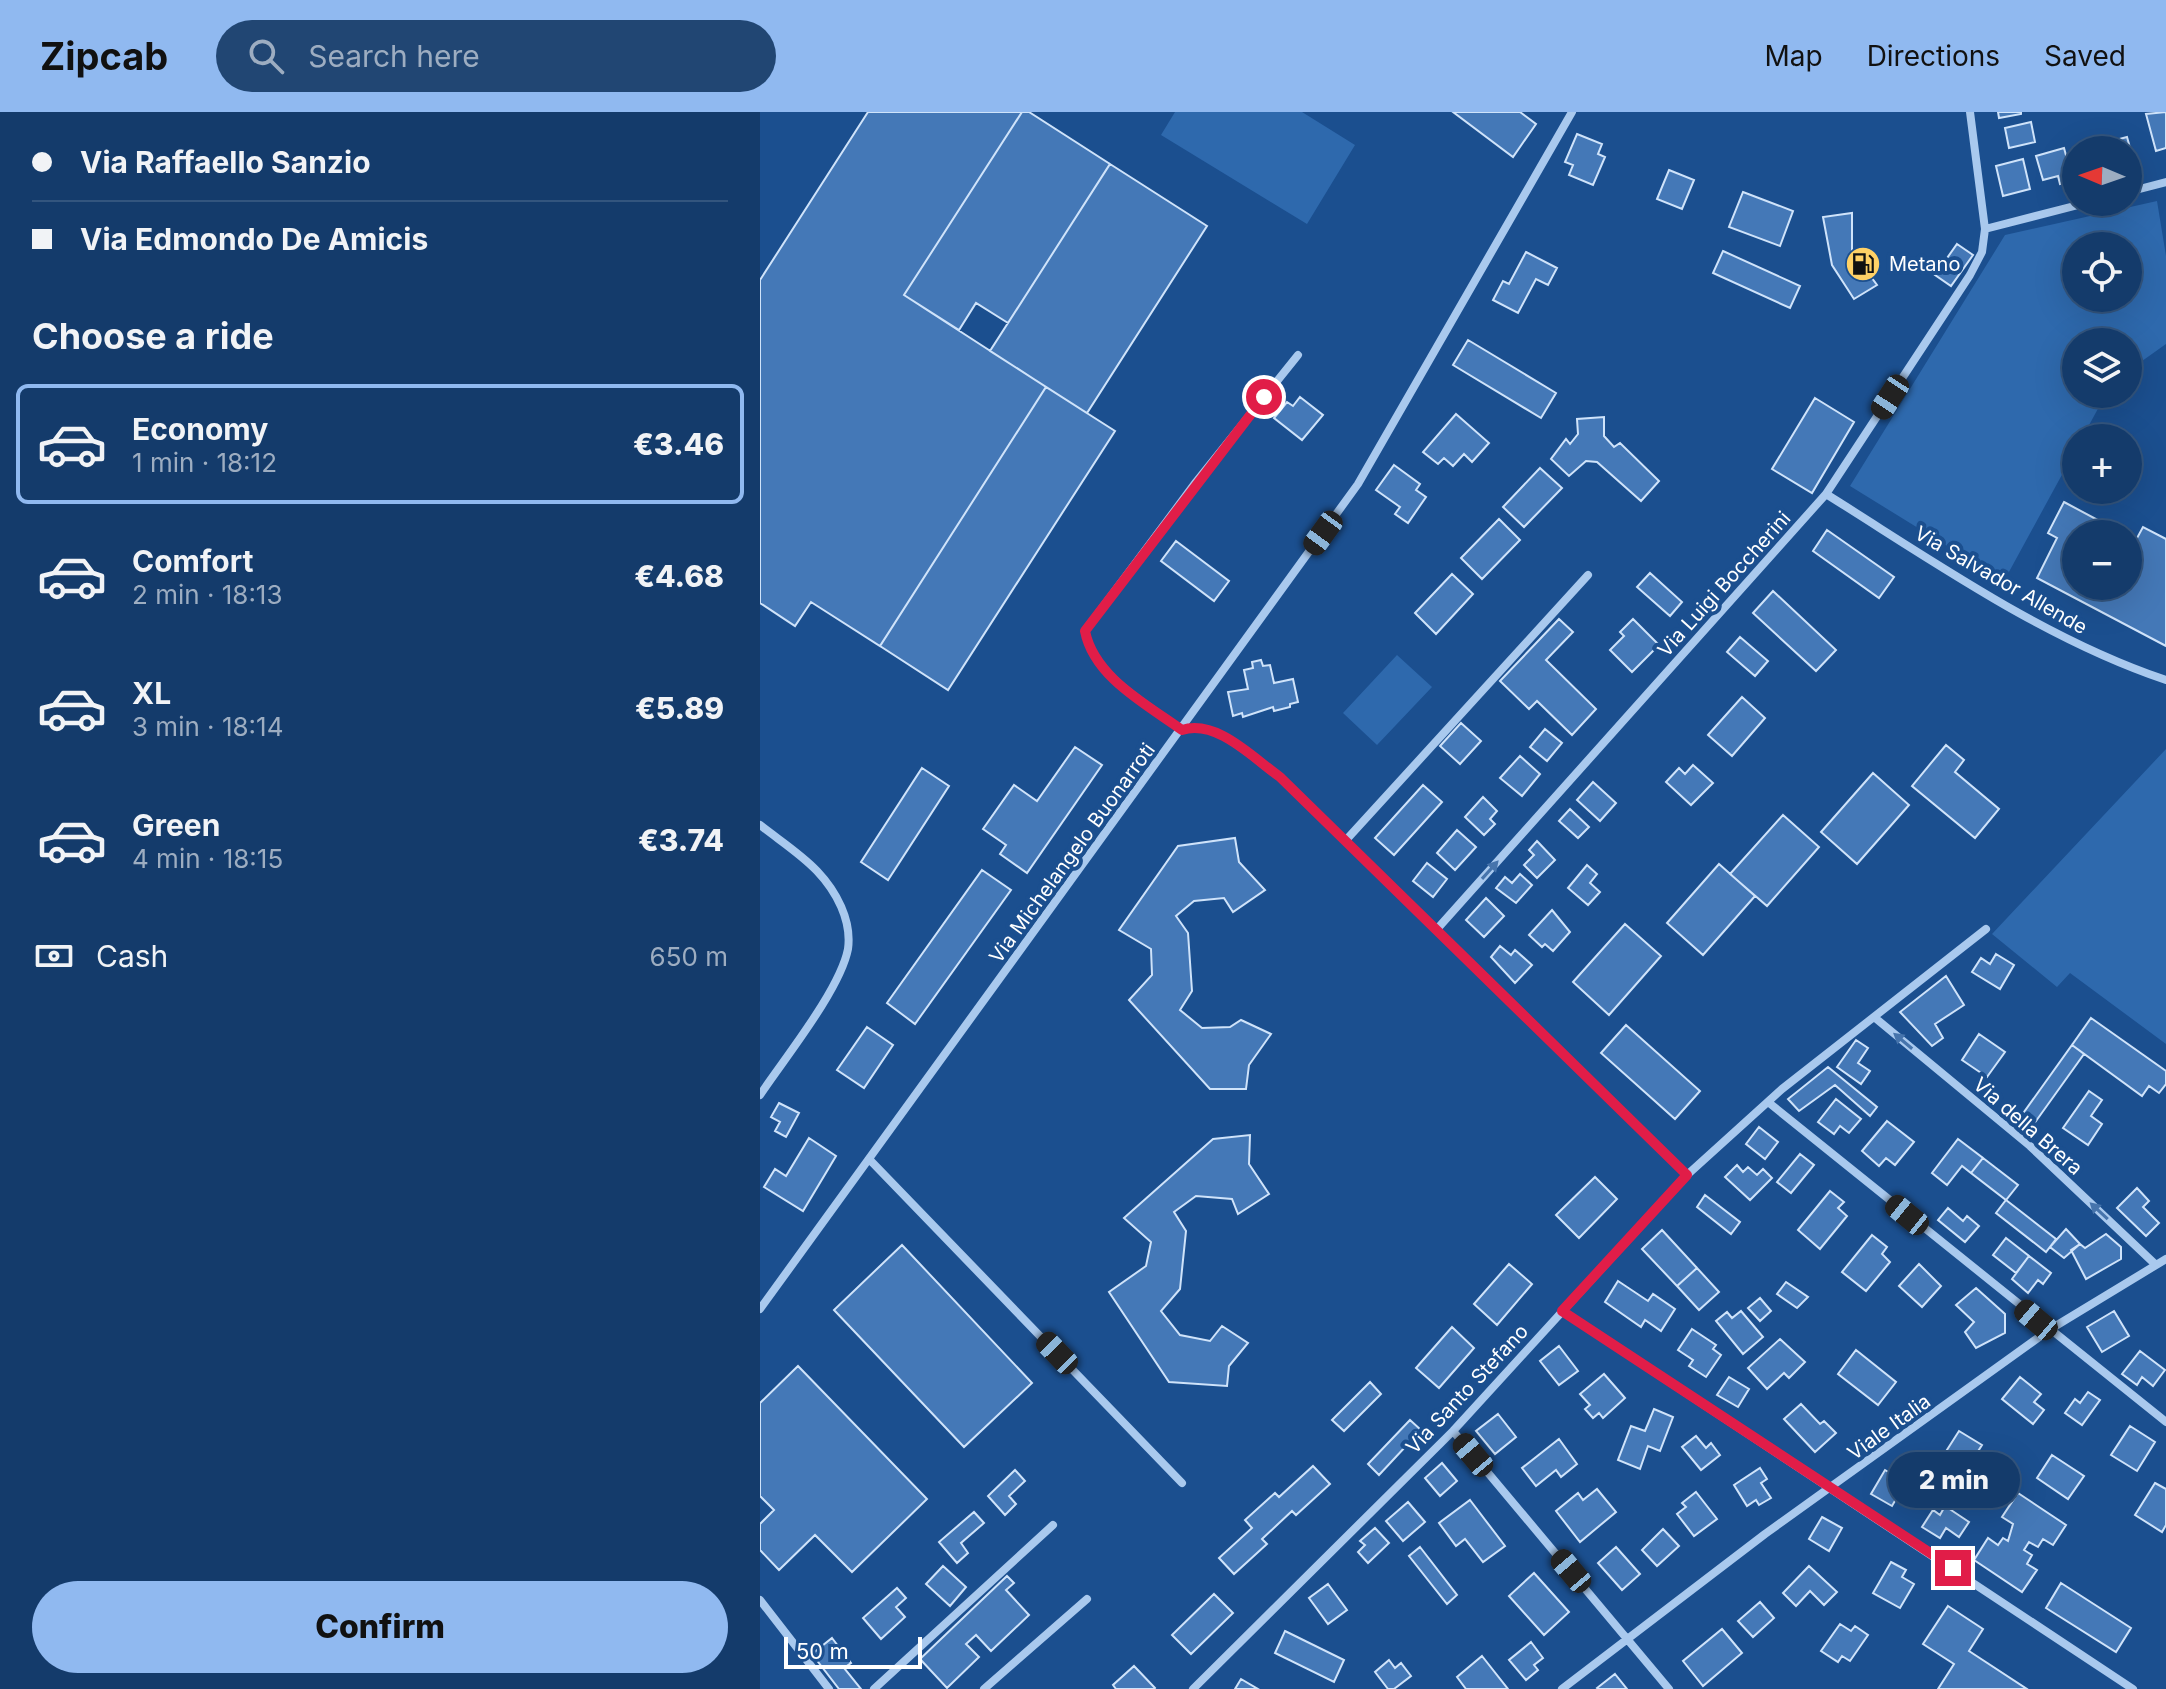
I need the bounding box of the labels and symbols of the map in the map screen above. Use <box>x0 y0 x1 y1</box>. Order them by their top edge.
north arrow <box>2062 136 2142 216</box>
fuel station icon: Metano <box>1844 245 1882 283</box>
place label: Metano <box>1889 252 1960 276</box>
car <box>1867 370 1913 424</box>
route start <box>1246 379 1282 415</box>
street label: Via Luigi Boccherini <box>1653 506 1795 662</box>
car <box>1299 507 1347 559</box>
street label: Via Salvador Allende <box>1911 521 2091 639</box>
street label: Via Michelangelo Buonarroti <box>984 738 1160 968</box>
one-way arrow <box>1481 861 1498 881</box>
one-way arrow <box>1893 1033 1913 1050</box>
street label: Via della Brera <box>1969 1072 2087 1180</box>
car <box>1881 1191 1933 1239</box>
one-way arrow <box>2090 1203 2109 1221</box>
car <box>2010 1295 2062 1345</box>
street label: Via Santo Stefano <box>1401 1319 1533 1459</box>
car <box>1032 1327 1082 1379</box>
street label: Viale Italia <box>1843 1389 1935 1465</box>
car <box>1448 1429 1498 1481</box>
callout: 2 min <box>1887 1452 2019 1508</box>
car <box>1546 1545 1596 1597</box>
route end <box>1935 1550 1971 1586</box>
scale bar <box>784 1633 922 1669</box>

